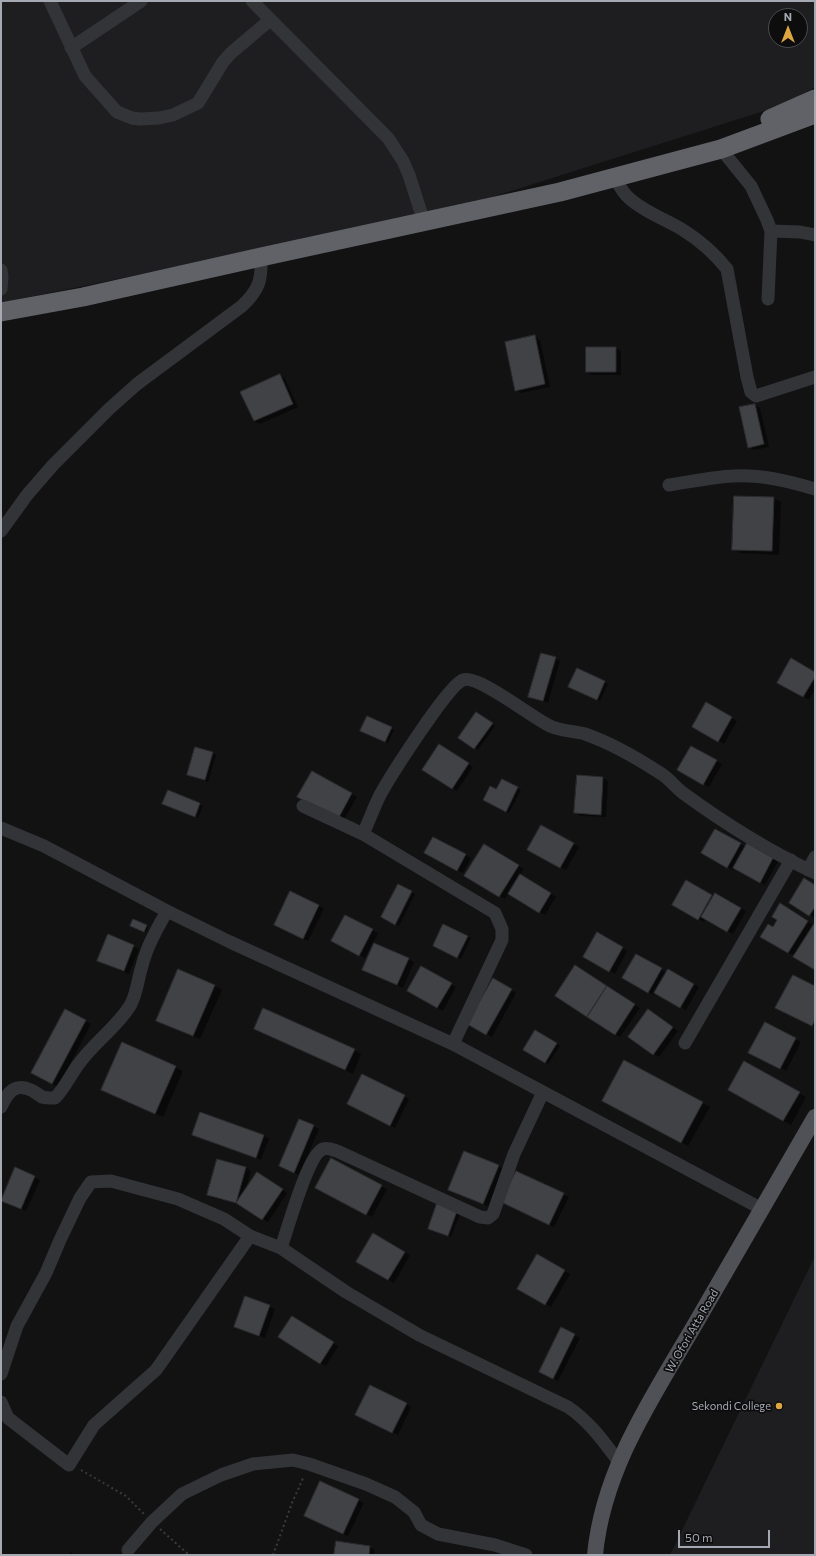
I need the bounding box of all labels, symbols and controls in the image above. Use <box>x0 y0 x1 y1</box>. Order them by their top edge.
north arrow <box>768 8 808 48</box>
text: N <box>784 10 792 23</box>
street label: W. Ofori Atta Road <box>663 1287 721 1375</box>
place label: Sekondi College <box>692 1399 771 1413</box>
marker: Sekondi College <box>774 1401 784 1411</box>
scale bar <box>680 1522 772 1548</box>
text: 50 m <box>685 1530 713 1544</box>

